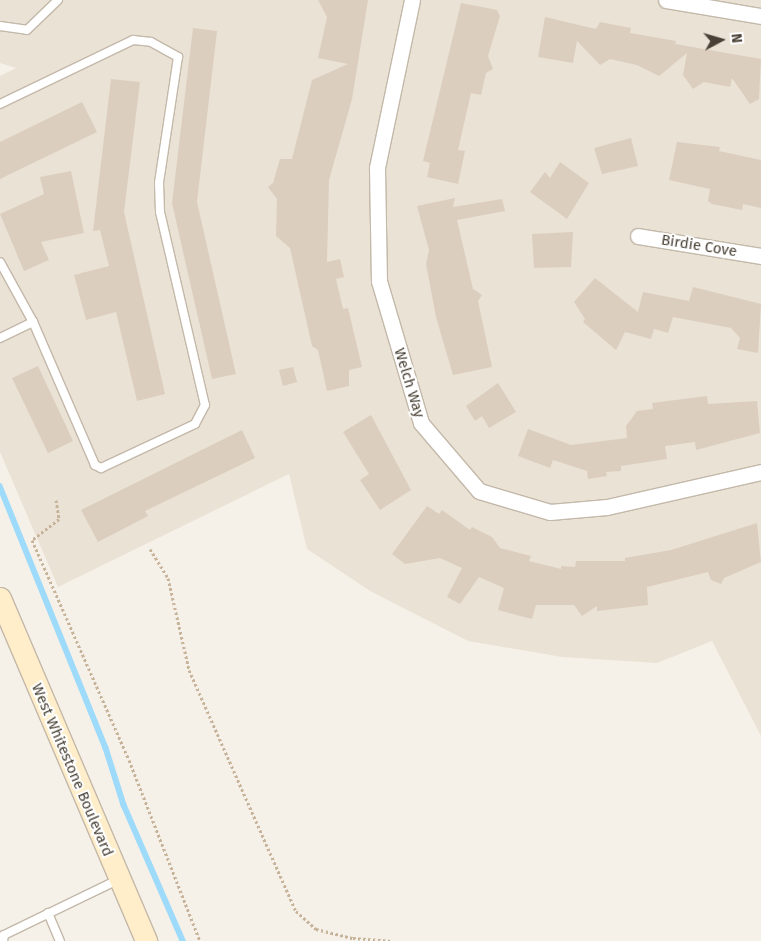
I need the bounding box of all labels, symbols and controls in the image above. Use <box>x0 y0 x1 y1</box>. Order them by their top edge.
north arrow <box>696 15 746 65</box>
text: N <box>727 33 745 44</box>
street label: Birdie Cove <box>660 231 738 261</box>
street label: Welch Way <box>390 346 428 420</box>
street label: West Whitestone Boulevard <box>27 681 117 859</box>

